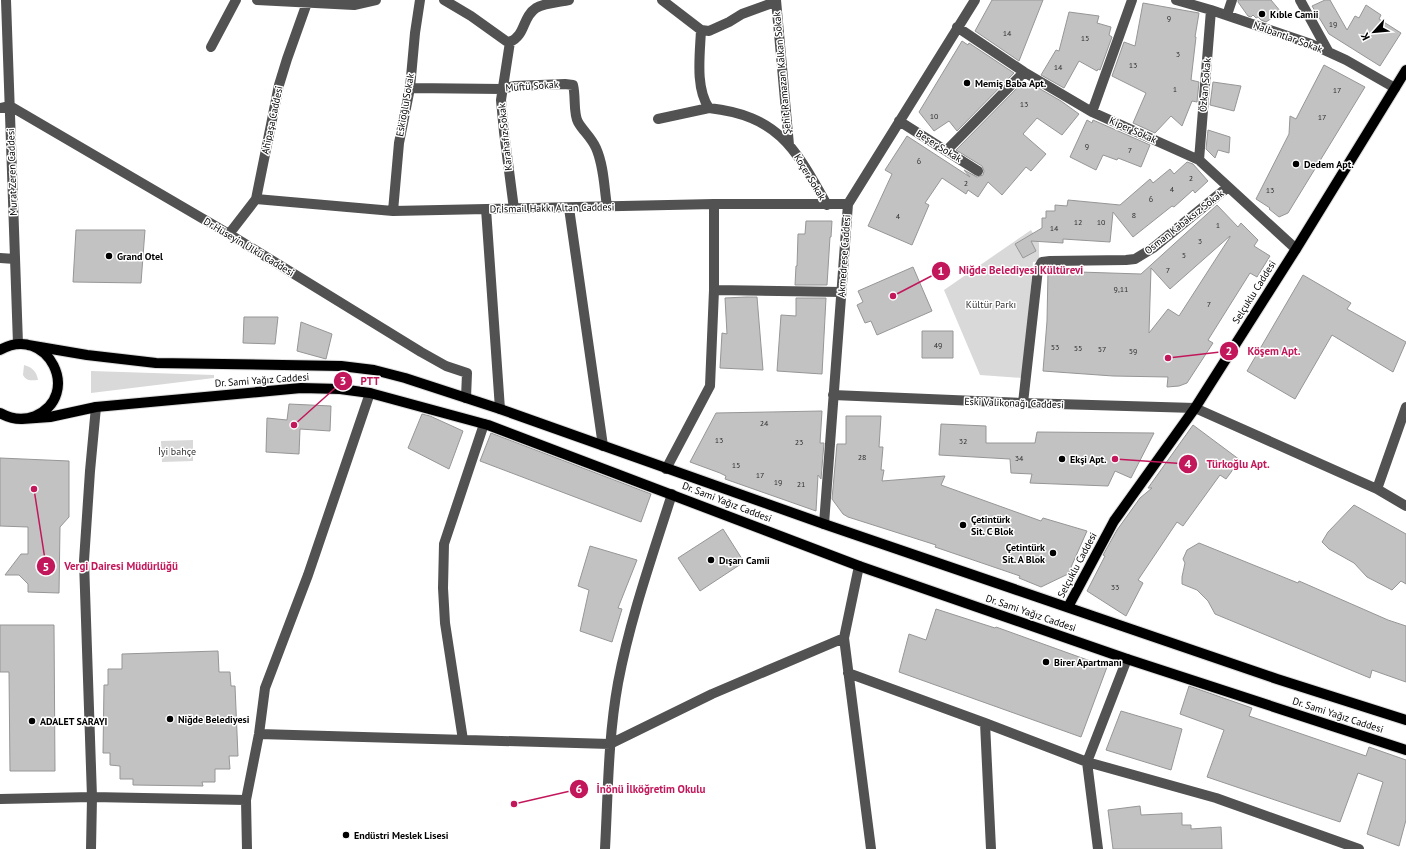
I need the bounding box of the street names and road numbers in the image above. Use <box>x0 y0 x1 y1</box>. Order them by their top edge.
street label: Şehit Ramazan Kalkan Sokak <box>770 11 794 135</box>
street label: Nalbantlar Sokak <box>1251 18 1325 56</box>
street label: Özkan Sokak <box>1196 57 1214 113</box>
street label: Eskioğlu Sokak <box>393 72 417 138</box>
street label: Müftü Sokak <box>505 78 559 94</box>
street label: Ahipaşa Caddesi <box>258 85 286 155</box>
street label: Karahafız Sokak <box>495 103 515 171</box>
street label: Kiper Sokak <box>1107 114 1159 146</box>
street label: Beşer Sokak <box>914 127 964 165</box>
street label: Murat Zeren Caddesi <box>4 128 20 216</box>
street label: Koçer Sokak <box>791 152 829 203</box>
street label: Osman Kabaksız Sokak <box>1142 187 1226 257</box>
street label: Dr.İsmail Hakkı Altan Caddesi <box>490 200 614 216</box>
street label: Akmedrese Caddesi <box>835 214 853 298</box>
street label: Dr.Hüseyin Ülkü Caddesi <box>201 215 297 279</box>
street label: Selçuklu Caddesi <box>1229 258 1279 326</box>
street label: Dr. Sami Yağız Caddesi <box>214 370 310 390</box>
street label: Eski Valikonağı Caddesi <box>964 395 1064 411</box>
street label: Dr. Sami Yağız Caddesi <box>680 479 774 525</box>
street label: Selçuklu Caddesi <box>1054 530 1100 600</box>
street label: Dr. Sami Yağız Caddesi <box>984 591 1078 635</box>
street label: Dr. Sami Yağız Caddesi <box>1291 694 1385 736</box>

